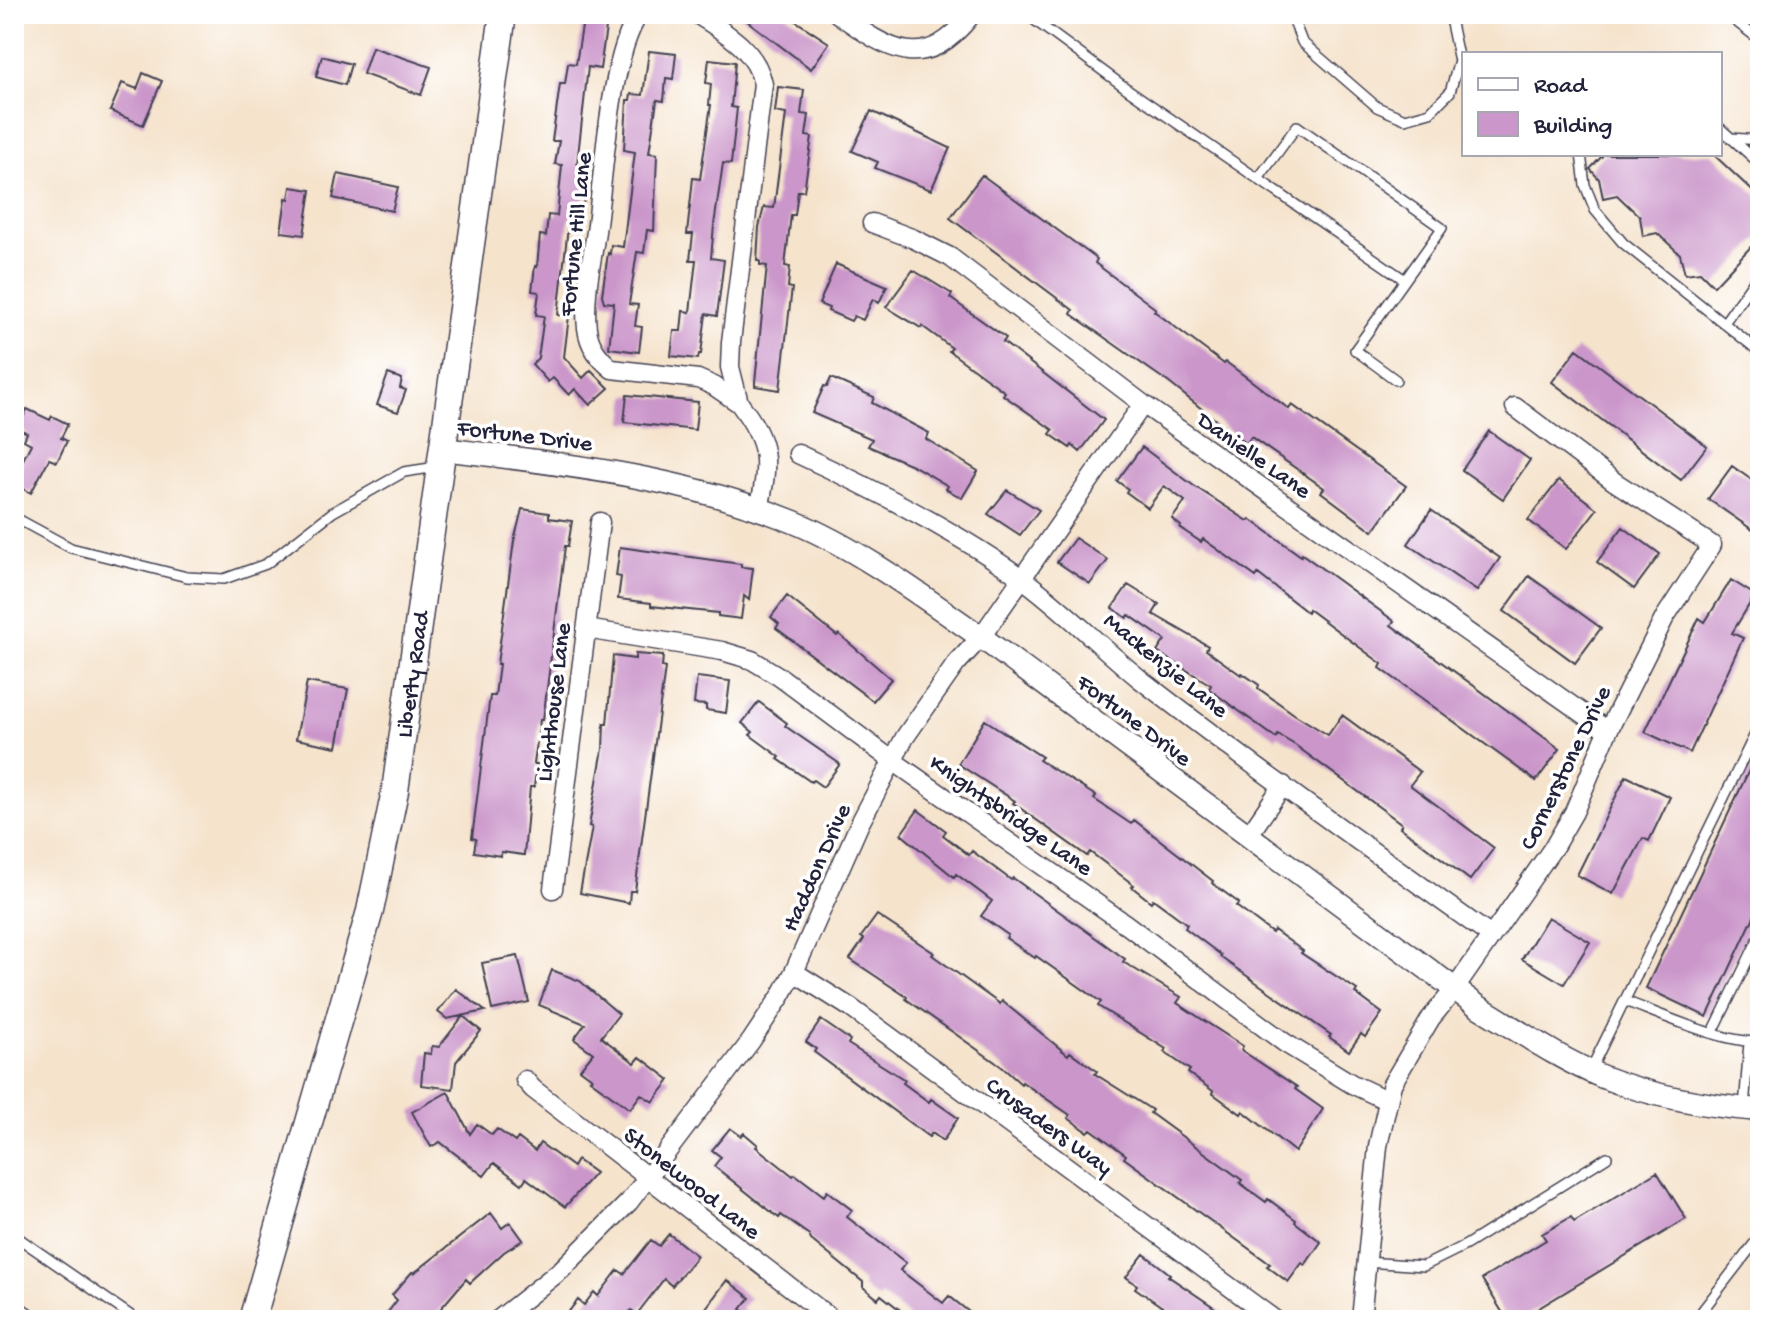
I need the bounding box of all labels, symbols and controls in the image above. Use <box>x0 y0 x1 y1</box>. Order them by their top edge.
legend <box>1462 52 1722 156</box>
text: Road <box>1534 73 1588 102</box>
text: Building <box>1533 113 1612 142</box>
street label: Fortune Hill Lane <box>554 150 601 319</box>
street label: Danielle Lane <box>1189 406 1316 507</box>
street label: Fortune Drive <box>454 415 594 460</box>
street label: Liberty Road <box>392 608 438 740</box>
street label: Mackenzie Lane <box>1096 608 1234 726</box>
street label: Lighthouse Lane <box>531 621 580 783</box>
street label: Fortune Drive <box>1069 669 1196 775</box>
street label: Cornerstone Drive <box>1515 681 1620 855</box>
street label: Knightsbridge Lane <box>923 750 1098 884</box>
street label: Haddon Drive <box>777 799 860 937</box>
street label: Crusaders Way <box>979 1072 1117 1184</box>
street label: Stonewood Lane <box>616 1122 766 1248</box>

